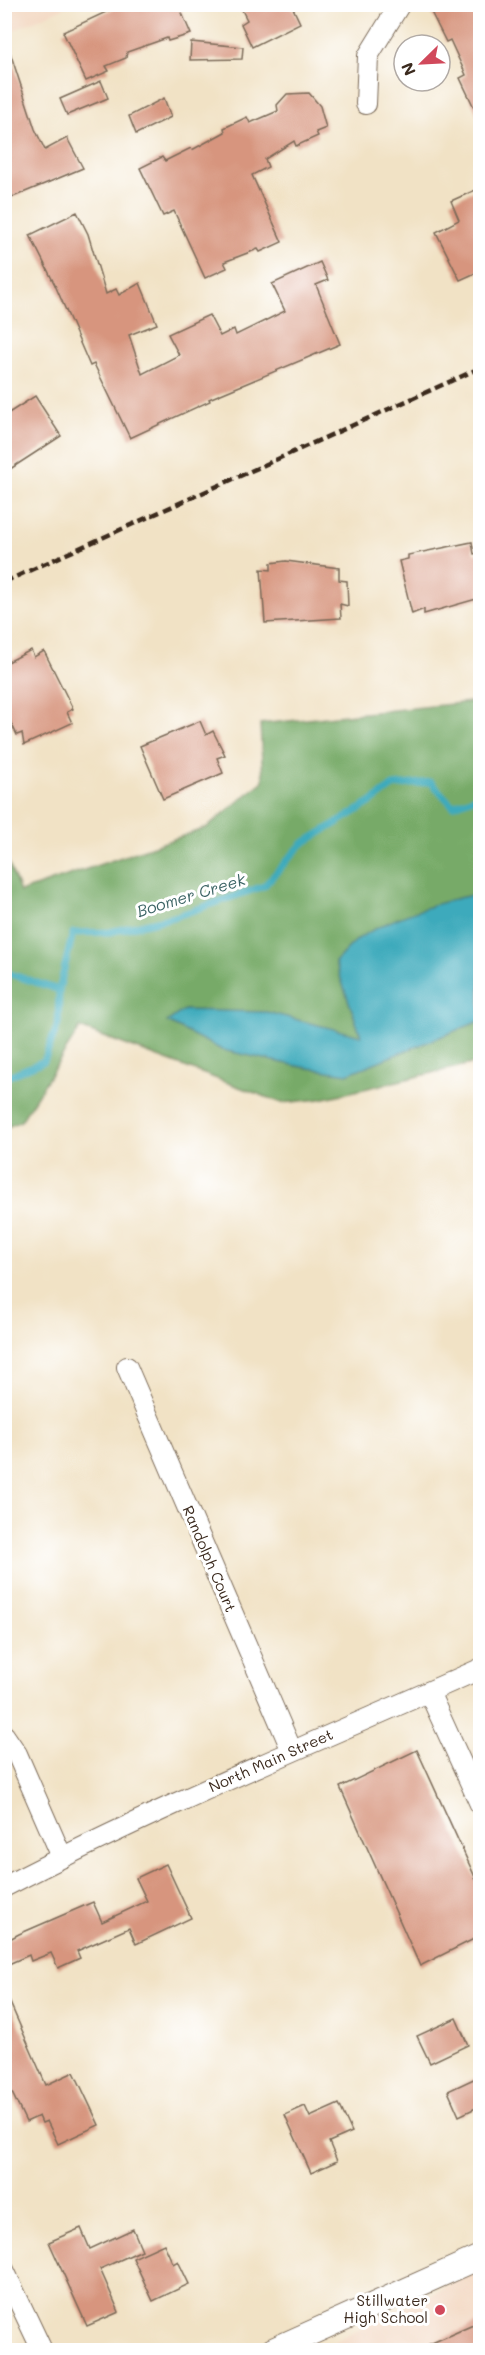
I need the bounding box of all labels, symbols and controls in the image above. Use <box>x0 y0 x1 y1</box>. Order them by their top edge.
north arrow <box>392 33 452 93</box>
text: N <box>396 59 420 79</box>
water label: Boomer Creek <box>134 868 248 921</box>
street label: Randolph Court <box>178 1502 241 1615</box>
street label: North Main Street <box>205 1724 336 1796</box>
place label: Stillwater High School <box>343 2290 428 2327</box>
marker: Stillwater High School <box>433 2303 447 2317</box>

